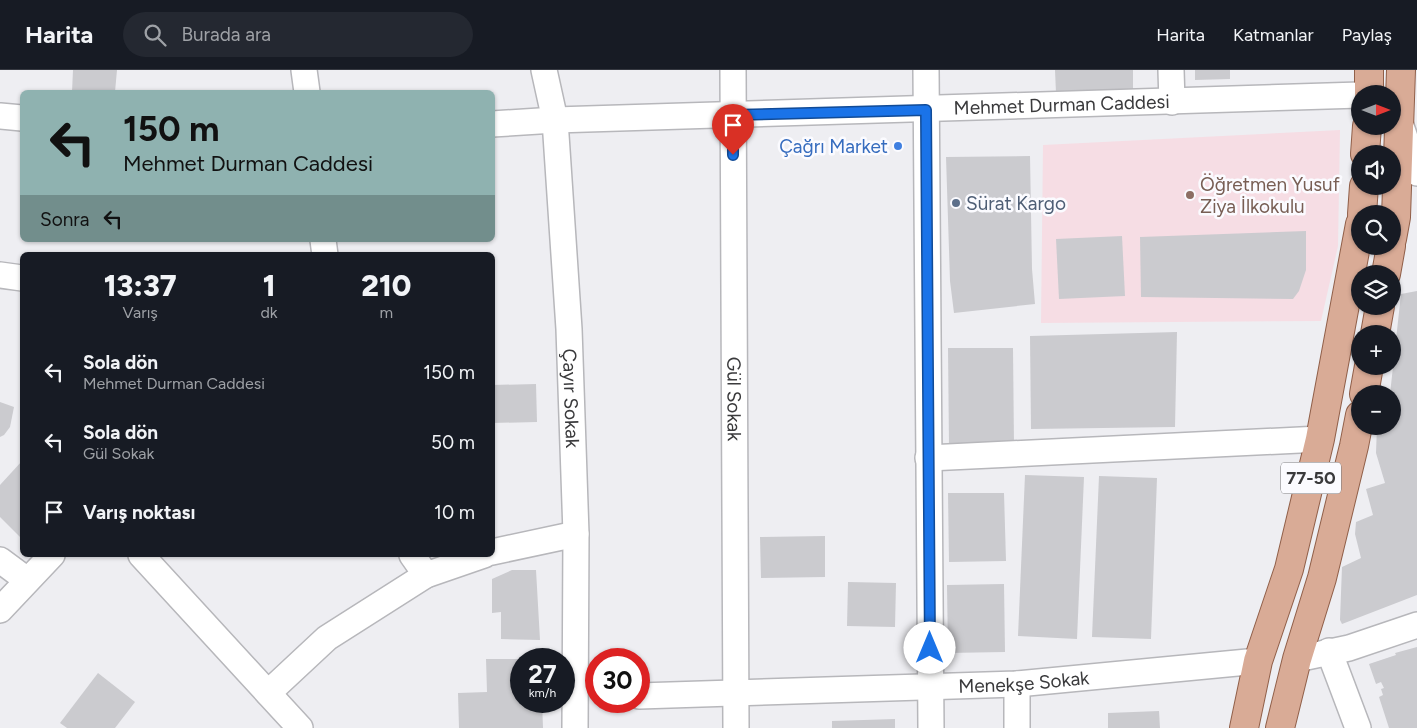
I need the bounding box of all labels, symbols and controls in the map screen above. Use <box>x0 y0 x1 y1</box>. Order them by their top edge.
search box <box>123 12 473 57</box>
text: Harita <box>25 20 93 49</box>
icon: search <box>141 21 169 49</box>
text: Burada ara <box>181 23 271 46</box>
text: Harita <box>1156 24 1205 46</box>
text: Katmanlar <box>1233 24 1314 46</box>
text: Paylaş <box>1342 24 1392 46</box>
north arrow <box>1351 85 1401 135</box>
map controls <box>1351 85 1401 435</box>
street label: Mehmet Durman Caddesi <box>953 90 1170 120</box>
pin <box>712 104 754 155</box>
text: 150 m <box>123 108 220 150</box>
icon: left <box>40 110 105 175</box>
icon: arrive <box>719 111 747 139</box>
place label: Çağrı Market <box>779 135 888 158</box>
marker: Çağrı Market <box>892 140 904 152</box>
button: sound <box>1351 145 1401 195</box>
text: Mehmet Durman Caddesi <box>123 150 373 177</box>
place label: Öğretmen Yusuf Ziya İlkokulu <box>1200 173 1340 218</box>
marker: Öğretmen Yusuf Ziya İlkokulu <box>1184 189 1196 201</box>
place label: Sürat Kargo <box>966 192 1066 215</box>
marker: Sürat Kargo <box>950 197 962 209</box>
icon: left <box>99 205 127 233</box>
button: search <box>1351 205 1401 255</box>
text: Sonra <box>40 208 89 231</box>
button: layers <box>1351 265 1401 315</box>
text: 13:37 <box>104 267 177 304</box>
text: 1 <box>263 267 275 304</box>
text: 210 <box>361 267 411 304</box>
text: Varış <box>123 303 158 322</box>
text: dk <box>260 303 278 322</box>
text: m <box>379 303 393 322</box>
button: + <box>1351 325 1401 375</box>
street label: Çayır Sokak <box>558 348 584 449</box>
text: Sola dön <box>83 351 158 374</box>
street label: Gül Sokak <box>722 357 746 442</box>
icon: left <box>40 358 68 386</box>
text: 150 m <box>423 361 475 384</box>
text: Mehmet Durman Caddesi <box>83 374 265 393</box>
button: − <box>1351 385 1401 435</box>
text: Sola dön <box>83 421 158 444</box>
icon: left <box>40 428 68 456</box>
text: 50 m <box>431 431 475 454</box>
text: Gül Sokak <box>83 444 154 463</box>
road number: 77-50 <box>1281 462 1341 493</box>
icon: arrive <box>40 498 68 526</box>
text: Varış noktası <box>83 501 195 524</box>
text: 10 m <box>434 501 475 524</box>
position arrow <box>903 621 955 673</box>
speed limit sign: 30 <box>585 648 650 713</box>
text: 27 <box>528 659 557 689</box>
street label: Menekşe Sokak <box>958 666 1091 698</box>
text: km/h <box>529 686 556 700</box>

